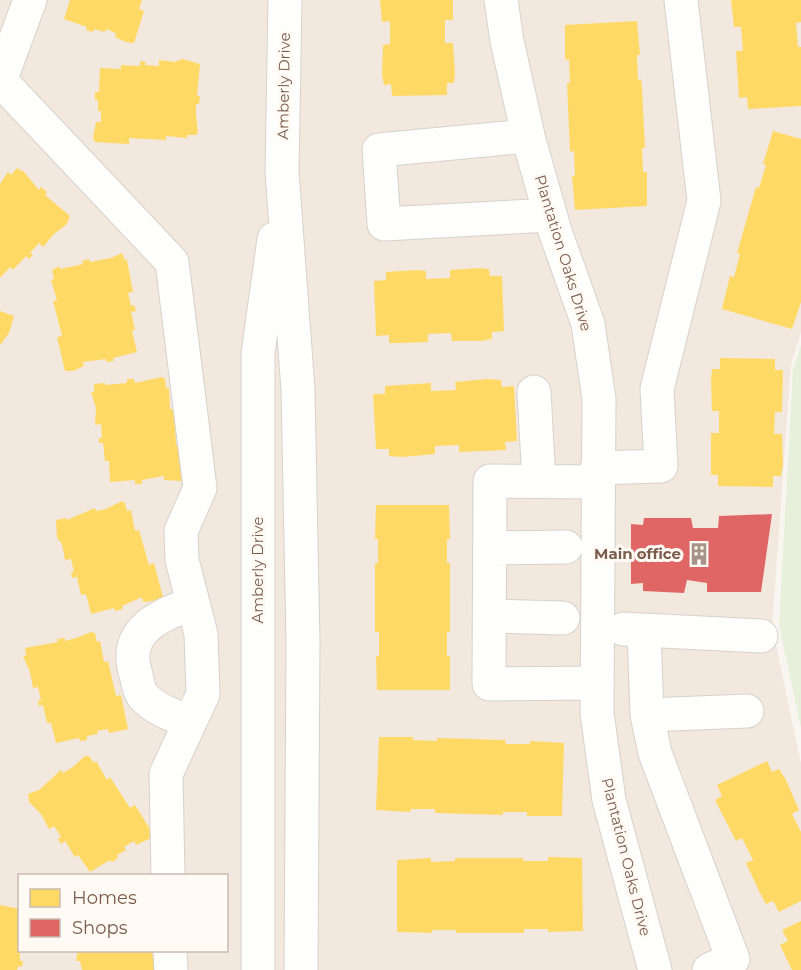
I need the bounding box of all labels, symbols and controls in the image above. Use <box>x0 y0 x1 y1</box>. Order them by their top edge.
street label: Amberly Drive <box>273 32 294 140</box>
street label: Plantation Oaks Drive <box>531 172 596 333</box>
street label: Amberly Drive <box>248 516 267 624</box>
building icon: Main office <box>686 541 712 567</box>
place label: Main office <box>594 544 681 563</box>
street label: Plantation Oaks Drive <box>598 776 655 938</box>
legend <box>18 874 228 952</box>
text: Homes <box>72 887 137 909</box>
text: Shops <box>72 917 128 939</box>

